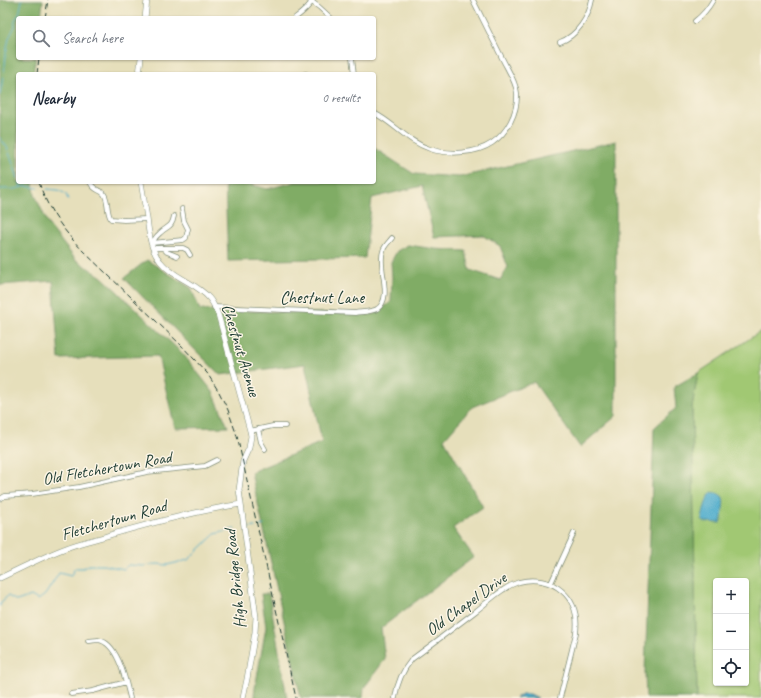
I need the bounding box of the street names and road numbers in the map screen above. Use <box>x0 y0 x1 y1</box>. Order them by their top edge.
street label: Chestnut Lane <box>280 287 365 308</box>
street label: Chestnut Avenue <box>217 301 265 400</box>
street label: Old Fletchertown Road <box>41 446 176 490</box>
street label: Fletchertown Road <box>59 494 171 545</box>
street label: High Bridge Road <box>219 526 251 630</box>
street label: Old Chapel Drive <box>421 567 512 640</box>

